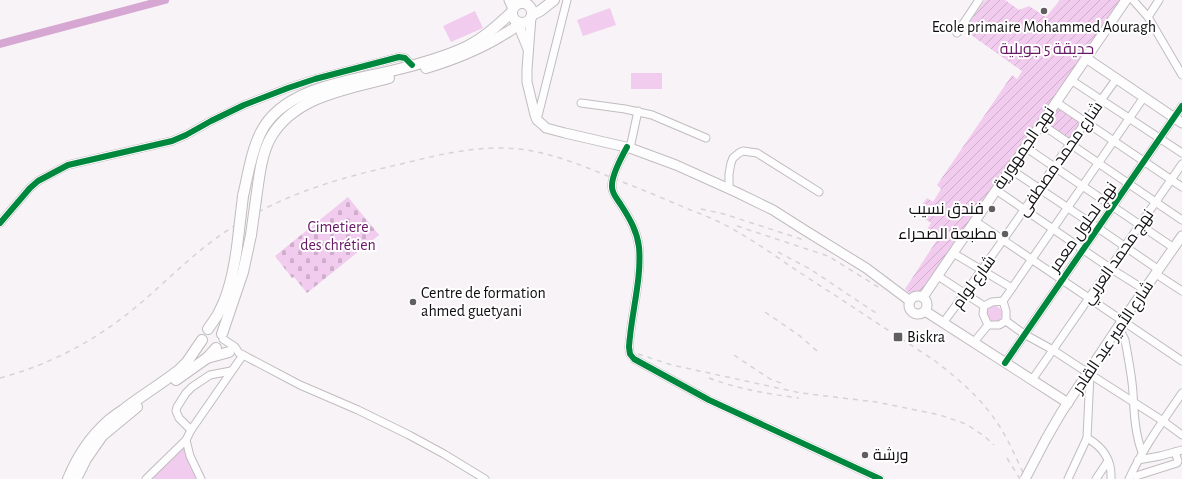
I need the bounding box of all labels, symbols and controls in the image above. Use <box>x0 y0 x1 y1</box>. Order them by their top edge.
marker: Ecole primaire Mohammed Aouragh <box>1039 6 1049 16</box>
place label: Ecole primaire Mohammed Aouragh <box>932 19 1156 35</box>
park label: حديقة 5 جويلية <box>1000 41 1094 58</box>
street label: شارع محمد مصطفى <box>1014 98 1108 221</box>
street label: نهج الجمهورية <box>991 104 1060 194</box>
street label: نهج لحلول معمر <box>1046 179 1122 277</box>
place label: فندق نسيب <box>909 201 984 219</box>
marker: فندق نسيب <box>987 204 997 214</box>
street label: نهج محمد العربي <box>1079 207 1161 310</box>
park label: Cimetiere des chrétien <box>300 219 376 253</box>
place label: مطبعة الصحراء <box>898 226 997 243</box>
marker: مطبعة الصحراء <box>1000 229 1010 239</box>
street label: شارع لوام <box>949 252 1001 313</box>
street label: شارع الأمير عبد القادر <box>1068 277 1159 399</box>
place label: Centre de formation ahmed guetyani <box>421 285 546 320</box>
marker: Centre de formation ahmed guetyani <box>408 297 418 307</box>
place label: Biskra <box>907 329 945 345</box>
marker: Biskra <box>892 331 904 343</box>
place label: ورشة <box>873 446 908 464</box>
marker: ورشة <box>860 450 870 460</box>

